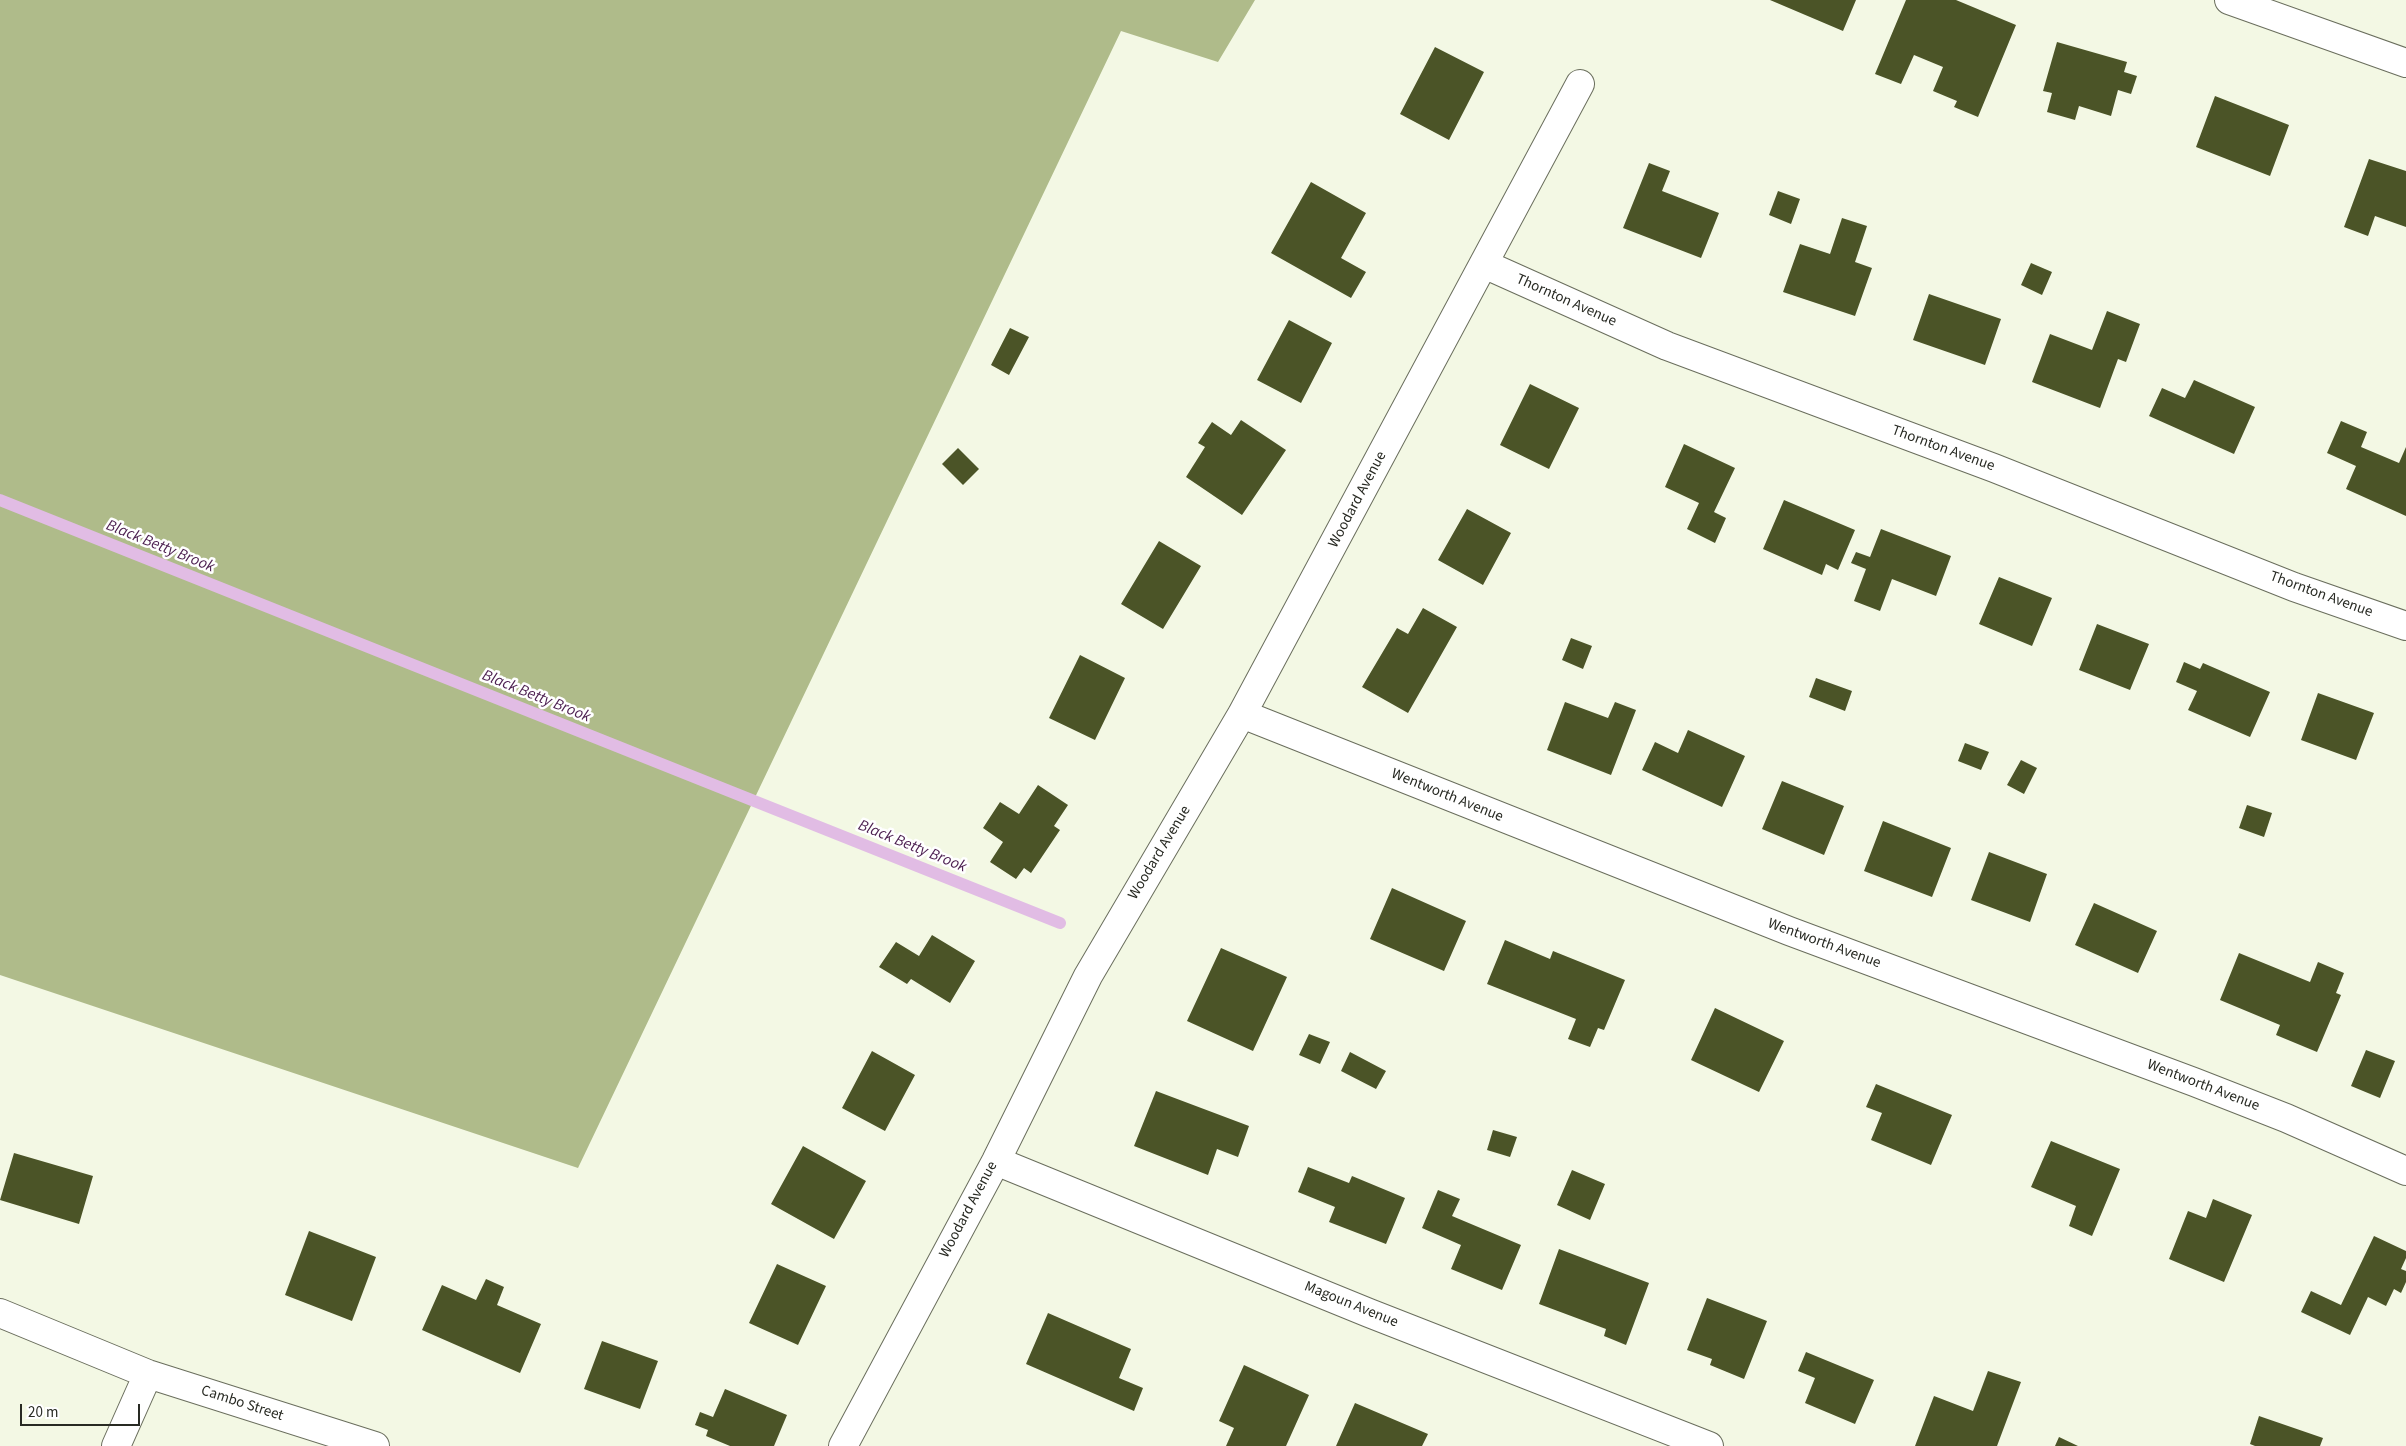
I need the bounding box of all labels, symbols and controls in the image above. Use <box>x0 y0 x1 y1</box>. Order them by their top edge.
street label: Thornton Avenue <box>1513 271 1619 331</box>
street label: Thornton Avenue <box>1889 422 1997 476</box>
street label: Woodard Avenue <box>1325 449 1391 551</box>
water label: Black Betty Brook <box>103 517 217 577</box>
street label: Thornton Avenue <box>2267 568 2375 622</box>
water label: Black Betty Brook <box>479 667 593 727</box>
street label: Wentworth Avenue <box>1388 765 1506 827</box>
street label: Woodard Avenue <box>1125 803 1195 903</box>
water label: Black Betty Brook <box>855 817 969 877</box>
street label: Wentworth Avenue <box>1765 915 1883 973</box>
street label: Wentworth Avenue <box>2144 1056 2262 1116</box>
street label: Woodard Avenue <box>936 1159 1002 1261</box>
street label: Magoun Avenue <box>1301 1278 1401 1332</box>
street label: Cambo Street <box>199 1382 285 1426</box>
scale bar <box>22 1394 142 1426</box>
text: 20 m <box>28 1402 58 1423</box>

